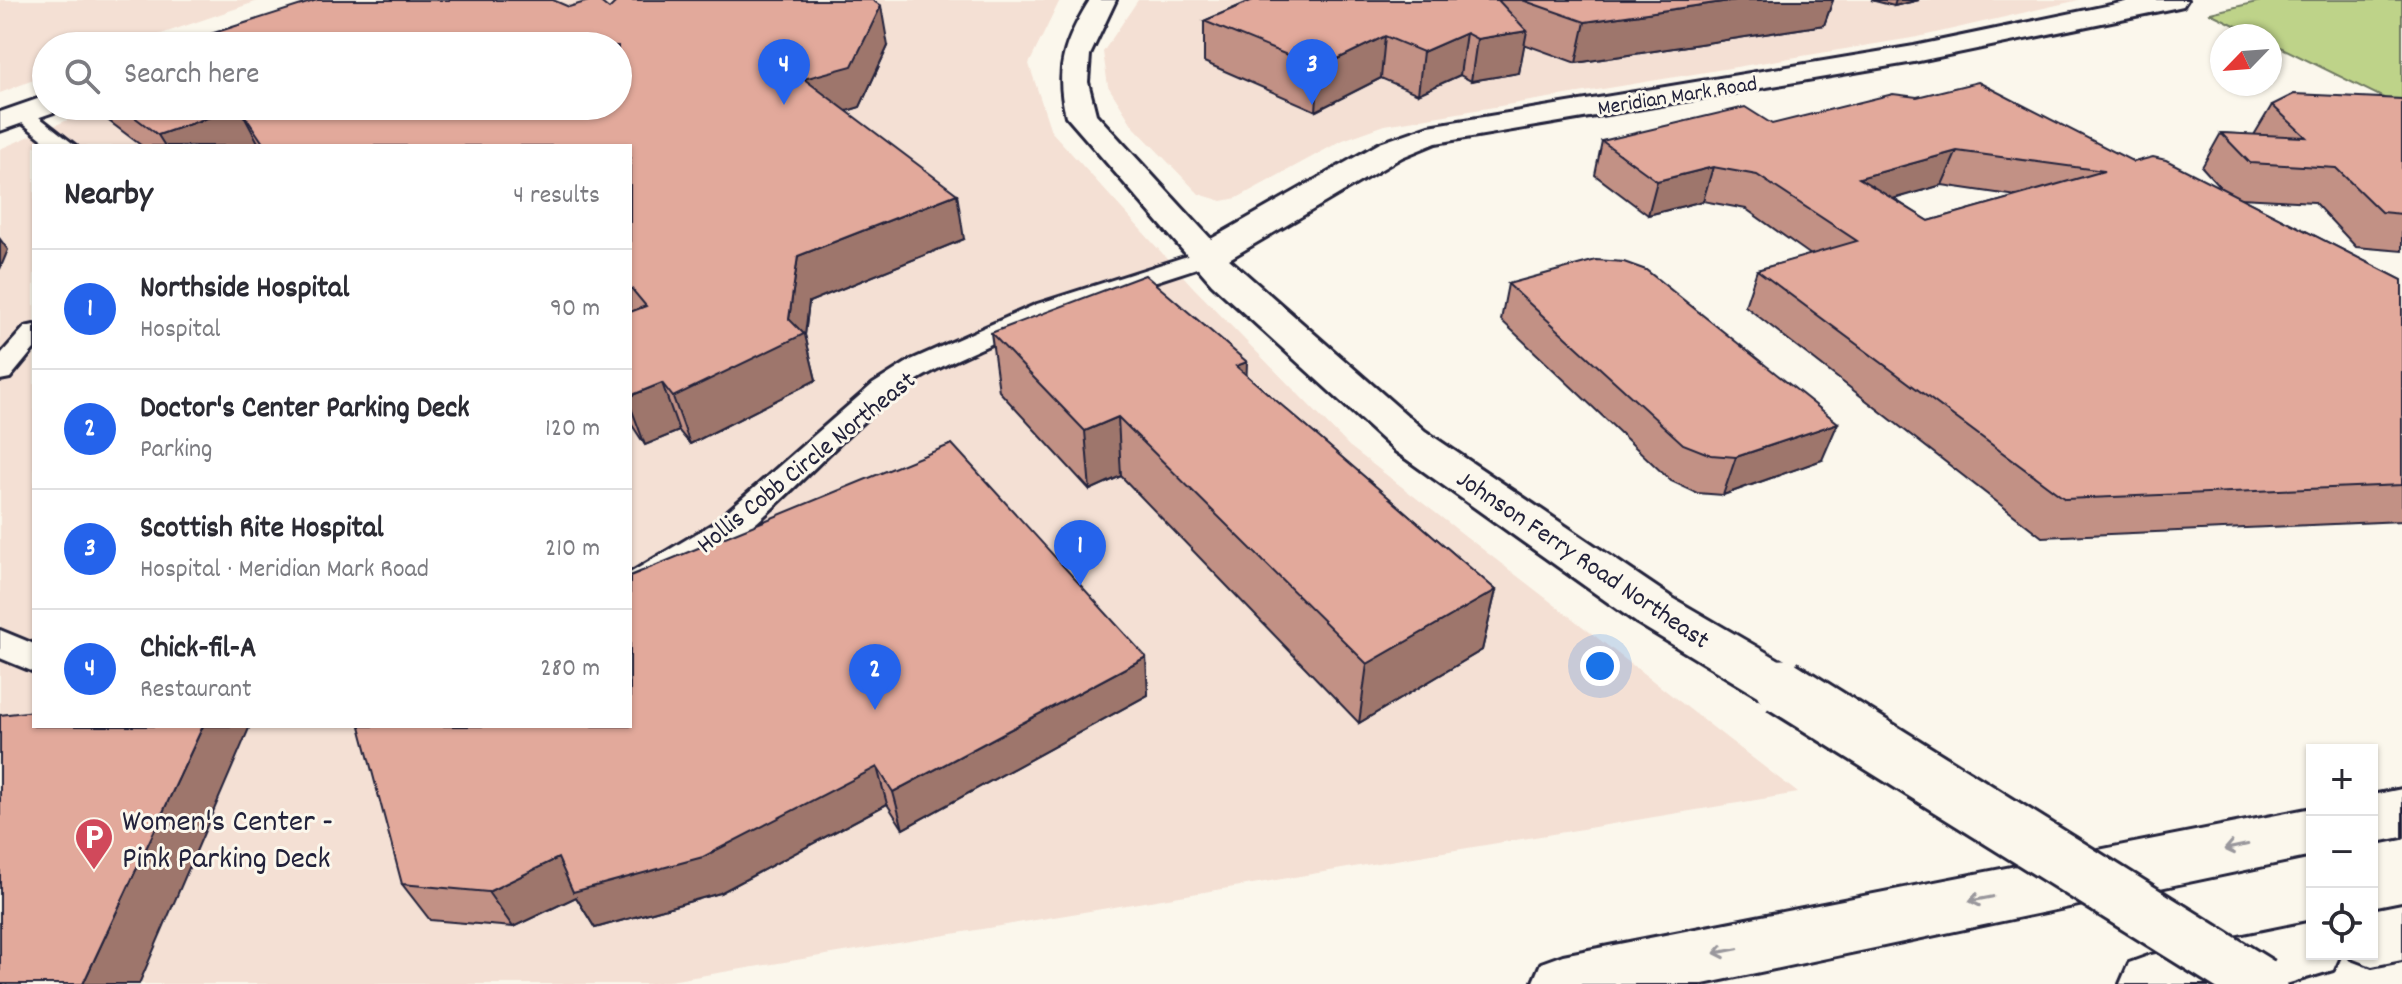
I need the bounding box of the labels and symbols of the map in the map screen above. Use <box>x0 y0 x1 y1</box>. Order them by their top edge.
north arrow <box>2210 24 2282 96</box>
pin: 4 <box>758 39 810 105</box>
pin: 3 <box>1286 39 1338 105</box>
street label: Meridian Mark Road <box>1596 70 1760 125</box>
street label: Hollis Cobb Circle Northeast <box>690 363 925 564</box>
street label: Johnson Ferry Road Northeast <box>1448 462 1716 660</box>
pin: 1 <box>1054 520 1106 586</box>
pin: 2 <box>849 644 901 710</box>
your location <box>1580 646 1620 686</box>
place label: Women's Center - Pink Parking Deck <box>122 801 333 884</box>
parking icon: Women's Center - Pink Parking Deck <box>73 816 115 871</box>
one-way arrow <box>2223 840 2249 855</box>
one-way arrow <box>1969 893 1994 908</box>
one-way arrow <box>1714 944 1739 959</box>

